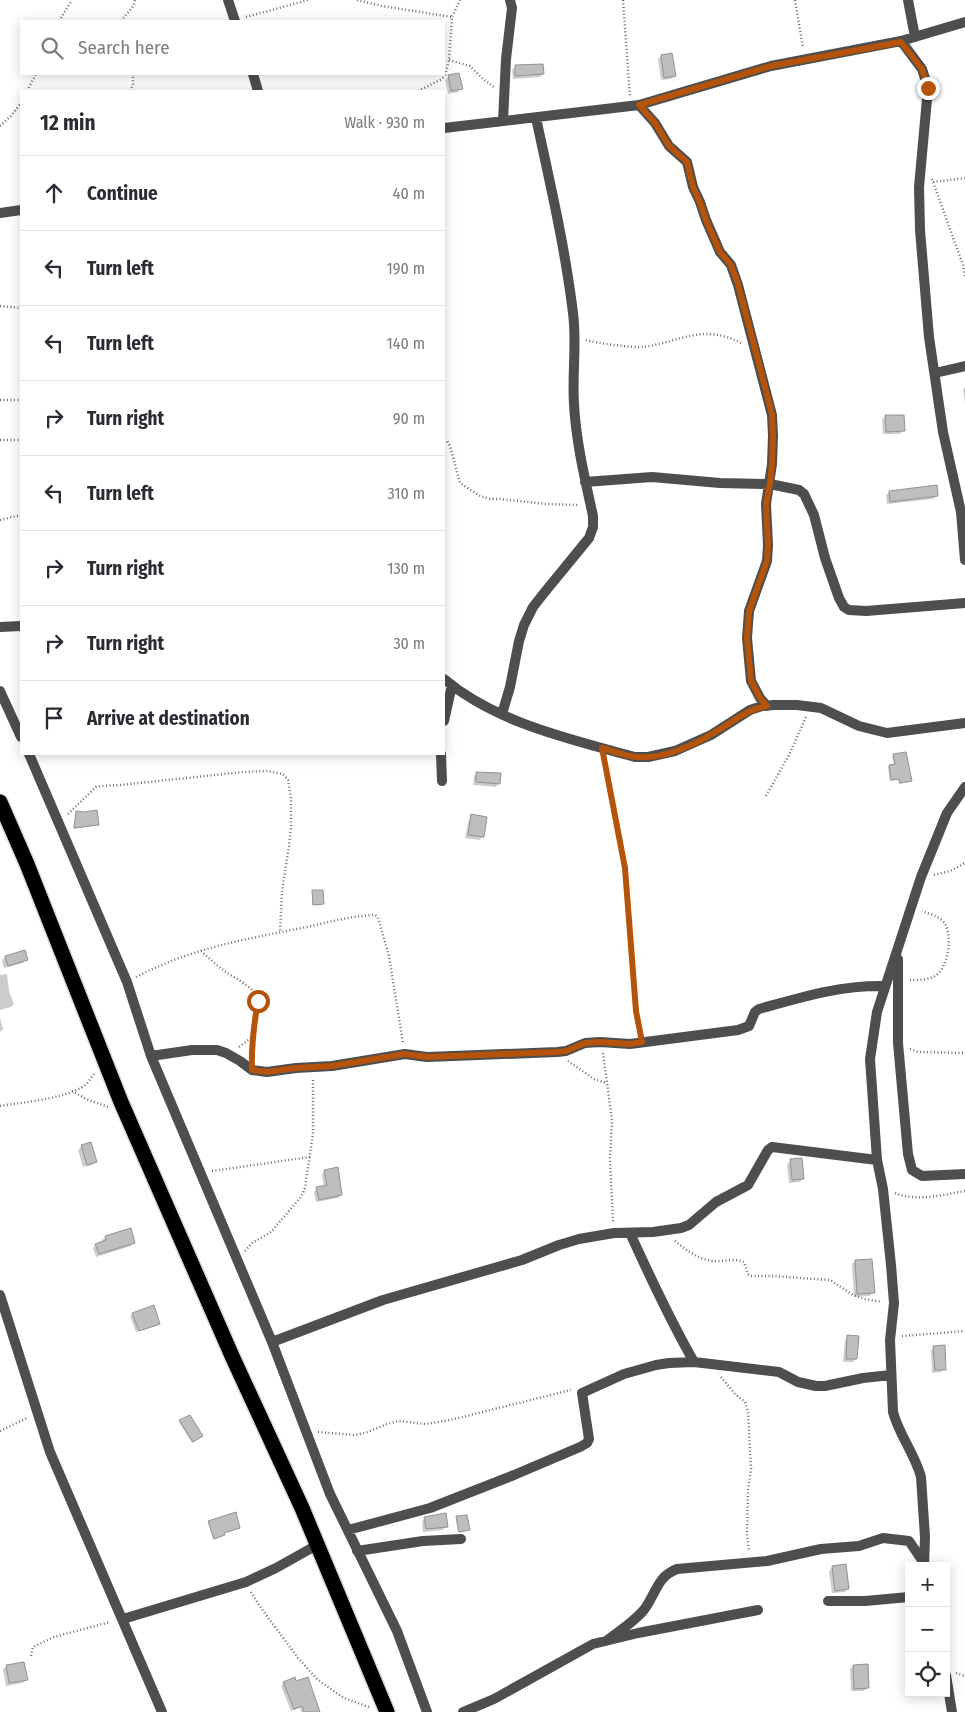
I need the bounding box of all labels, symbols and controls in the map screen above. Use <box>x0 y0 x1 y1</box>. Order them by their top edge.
search box <box>20 20 445 75</box>
icon: search <box>38 34 66 62</box>
text: Search here <box>78 36 170 59</box>
route end <box>917 77 940 100</box>
text: 12 min <box>40 110 95 136</box>
text: Walk · 930 m <box>344 113 425 132</box>
icon: ahead <box>40 179 68 207</box>
text: Continue <box>87 182 158 205</box>
text: 40 m <box>393 184 425 203</box>
icon: left <box>40 254 68 282</box>
text: Turn left <box>87 257 154 280</box>
text: 190 m <box>387 259 425 278</box>
icon: left <box>40 329 68 357</box>
text: Turn left <box>87 332 154 355</box>
text: 140 m <box>387 334 425 353</box>
icon: right <box>40 404 68 432</box>
text: Turn right <box>87 407 164 430</box>
text: 90 m <box>393 409 425 428</box>
icon: left <box>40 479 68 507</box>
text: Turn left <box>87 482 154 505</box>
text: 310 m <box>388 484 425 503</box>
icon: right <box>40 554 68 582</box>
text: Turn right <box>87 557 164 580</box>
text: 130 m <box>387 559 425 578</box>
icon: right <box>40 629 68 657</box>
text: Turn right <box>87 632 164 655</box>
text: 30 m <box>393 634 425 653</box>
icon: arrive <box>40 704 68 732</box>
text: Arrive at destination <box>87 707 250 730</box>
route start <box>247 990 270 1013</box>
map controls <box>905 1562 950 1697</box>
button: + <box>905 1562 950 1607</box>
button: − <box>905 1607 950 1652</box>
button: locate <box>905 1652 950 1697</box>

